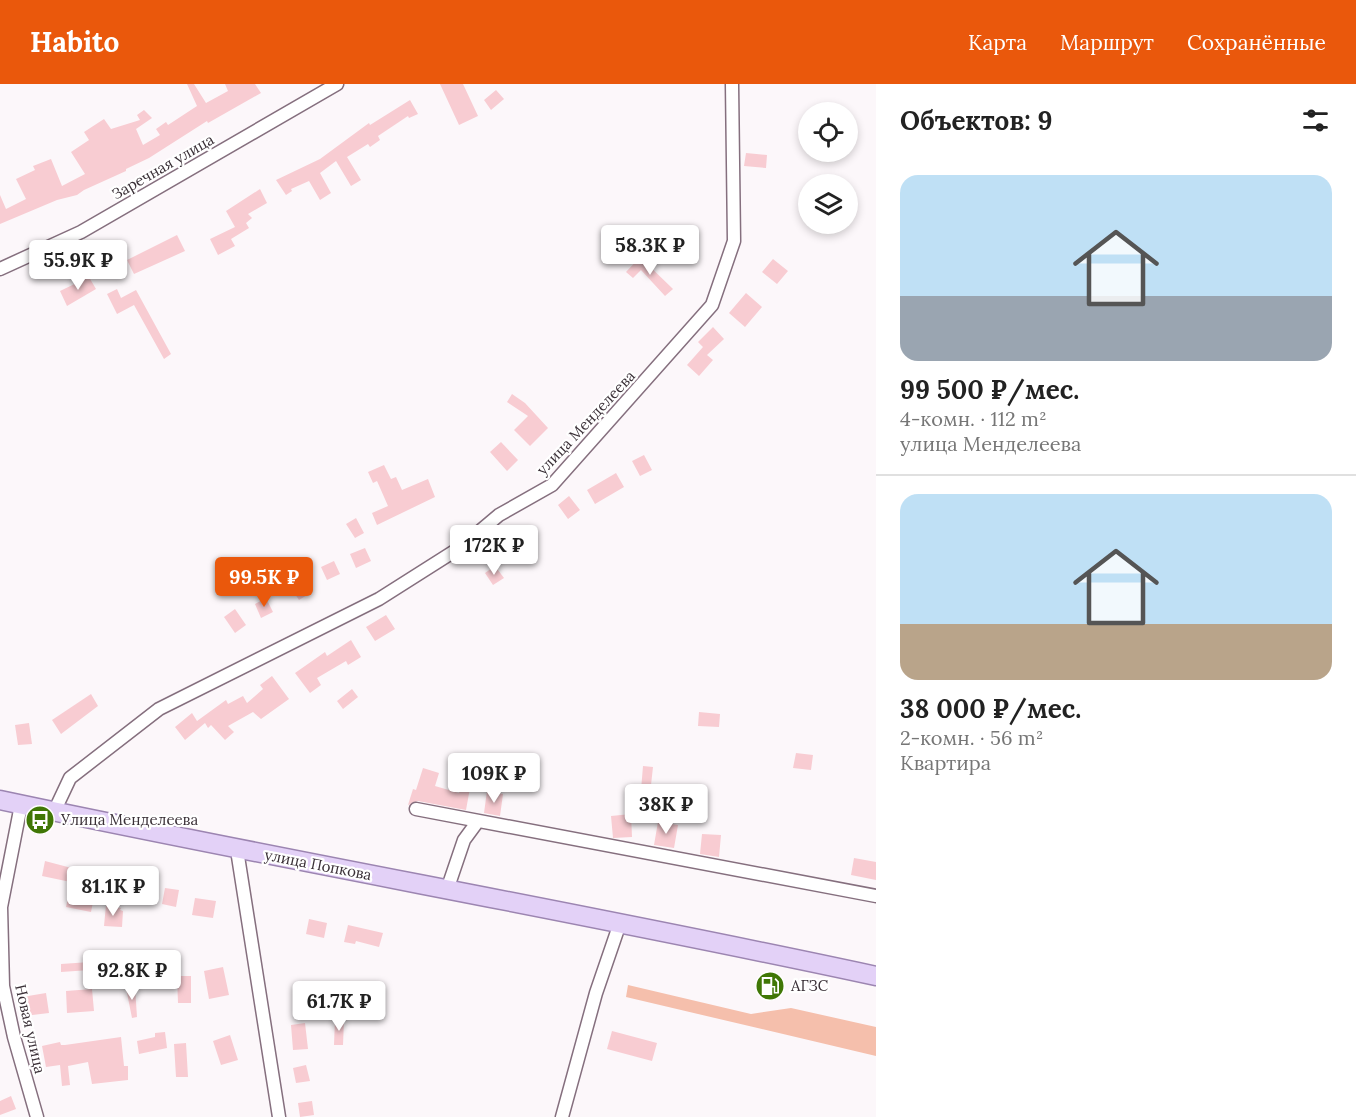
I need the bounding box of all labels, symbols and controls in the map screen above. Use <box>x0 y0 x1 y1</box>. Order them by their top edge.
text: Habito <box>30 24 119 60</box>
text: Карта <box>968 29 1027 56</box>
text: Маршрут <box>1060 29 1154 56</box>
text: Сохранённые <box>1187 29 1326 56</box>
map controls <box>798 102 858 234</box>
button: locate <box>798 102 858 162</box>
text: Объектов: 9 <box>900 104 1053 137</box>
icon: filters <box>1299 104 1332 137</box>
street label: Заречная улица <box>108 130 217 203</box>
button: layers <box>798 174 858 234</box>
icon: home <box>1062 214 1170 322</box>
pin: 58.3K ₽ <box>595 225 705 276</box>
text: 58.3K ₽ <box>615 232 685 257</box>
pin: 55.9K ₽ <box>23 240 133 291</box>
text: 55.9K ₽ <box>43 247 113 272</box>
street label: улица Менделеева <box>532 366 639 479</box>
text: 99 500 ₽/мес. <box>900 373 1079 406</box>
text: 4-комн. · 112 m² <box>900 406 1047 431</box>
text: улица Менделеева <box>900 431 1081 456</box>
pin: 172K ₽ <box>445 525 543 576</box>
text: 172K ₽ <box>464 532 524 557</box>
icon: home <box>1062 533 1170 641</box>
pin: 99.5K ₽ <box>209 557 319 608</box>
text: 99.5K ₽ <box>229 564 299 589</box>
text: 38 000 ₽/мес. <box>900 692 1081 725</box>
text: 2-комн. · 56 m² <box>900 725 1043 750</box>
text: Квартира <box>900 750 991 775</box>
pin: 109K ₽ <box>445 753 543 804</box>
text: 109K ₽ <box>462 760 526 785</box>
pin: 38K ₽ <box>624 784 708 835</box>
text: 38K ₽ <box>639 791 693 816</box>
bus stop icon: Улица Менделеева <box>24 804 56 836</box>
place label: Улица Менделеева <box>60 810 198 829</box>
street label: улица Попкова <box>263 845 373 884</box>
pin: 81.1K ₽ <box>58 866 168 917</box>
text: 81.1K ₽ <box>81 873 145 898</box>
pin: 92.8K ₽ <box>77 950 187 1001</box>
text: 92.8K ₽ <box>97 957 167 982</box>
fuel station icon: АГЗС <box>754 970 786 1002</box>
place label: АГЗС <box>790 976 829 995</box>
pin: 61.7K ₽ <box>284 981 394 1032</box>
street label: Новая улица <box>11 982 50 1076</box>
text: 61.7K ₽ <box>307 988 371 1013</box>

